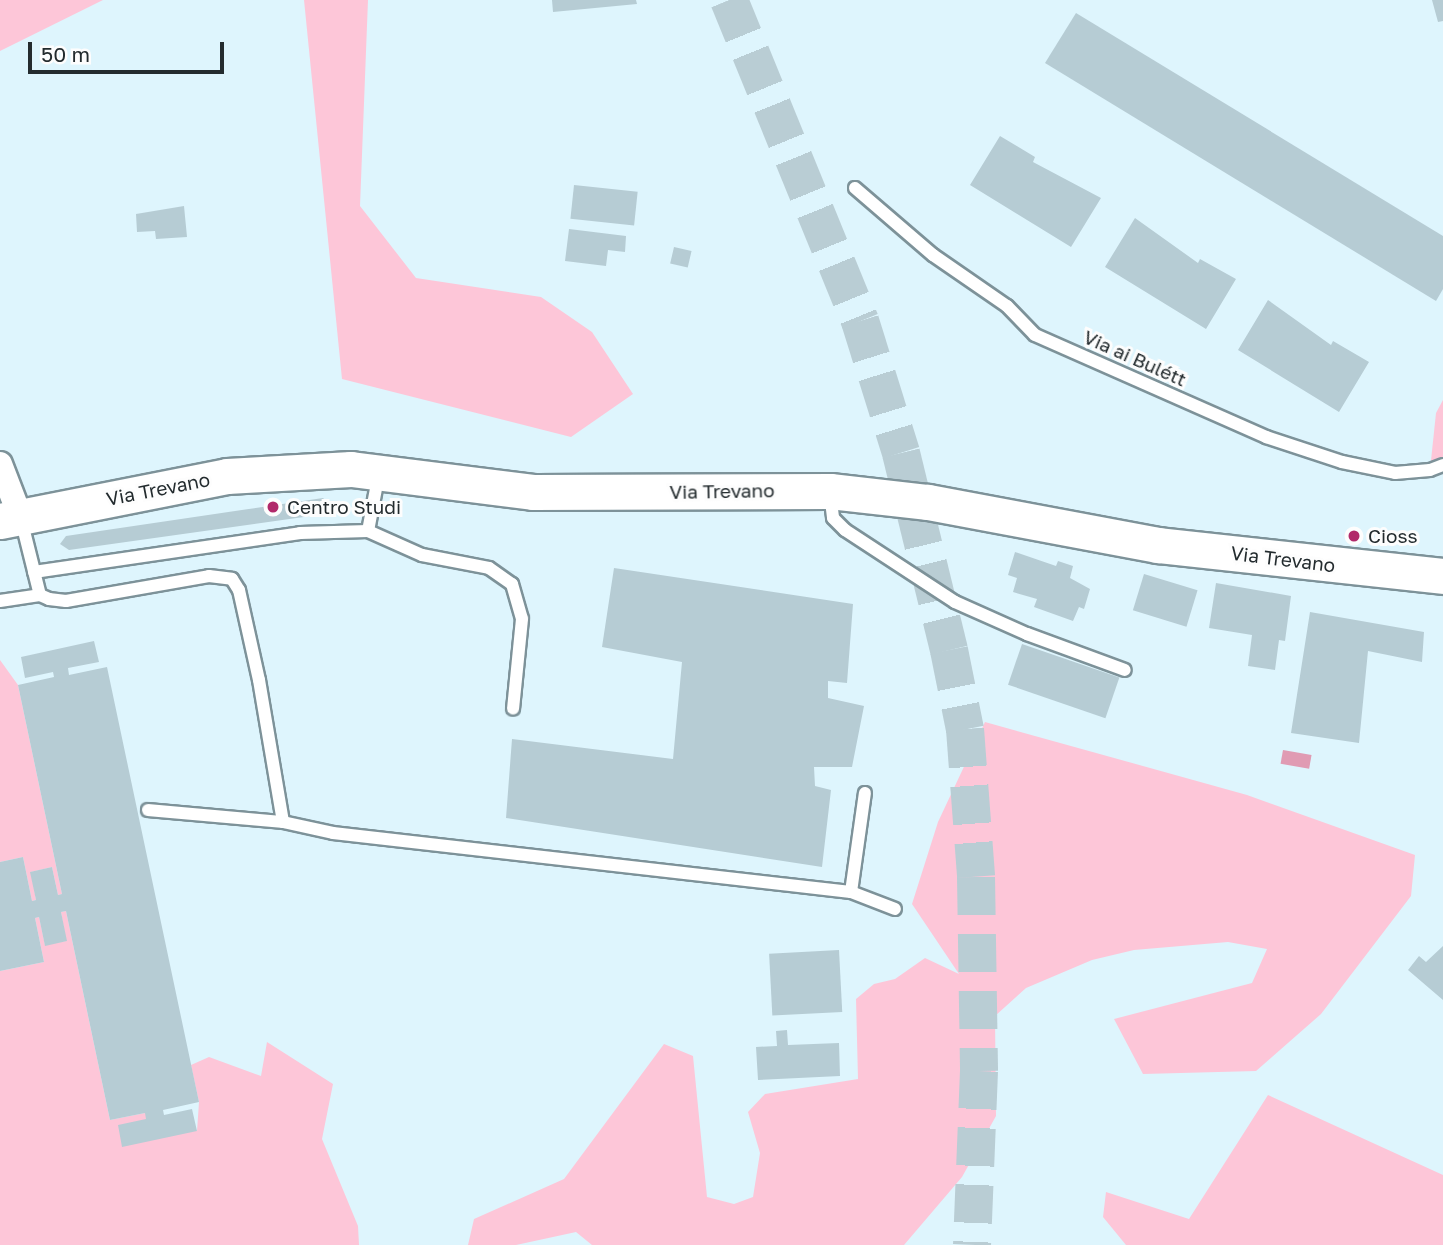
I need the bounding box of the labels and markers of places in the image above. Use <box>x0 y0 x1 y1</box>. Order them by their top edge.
place label: Centro Studi <box>287 496 401 518</box>
marker: Centro Studi <box>265 499 281 515</box>
place label: Cioss <box>1368 525 1418 547</box>
marker: Cioss <box>1346 528 1362 544</box>

